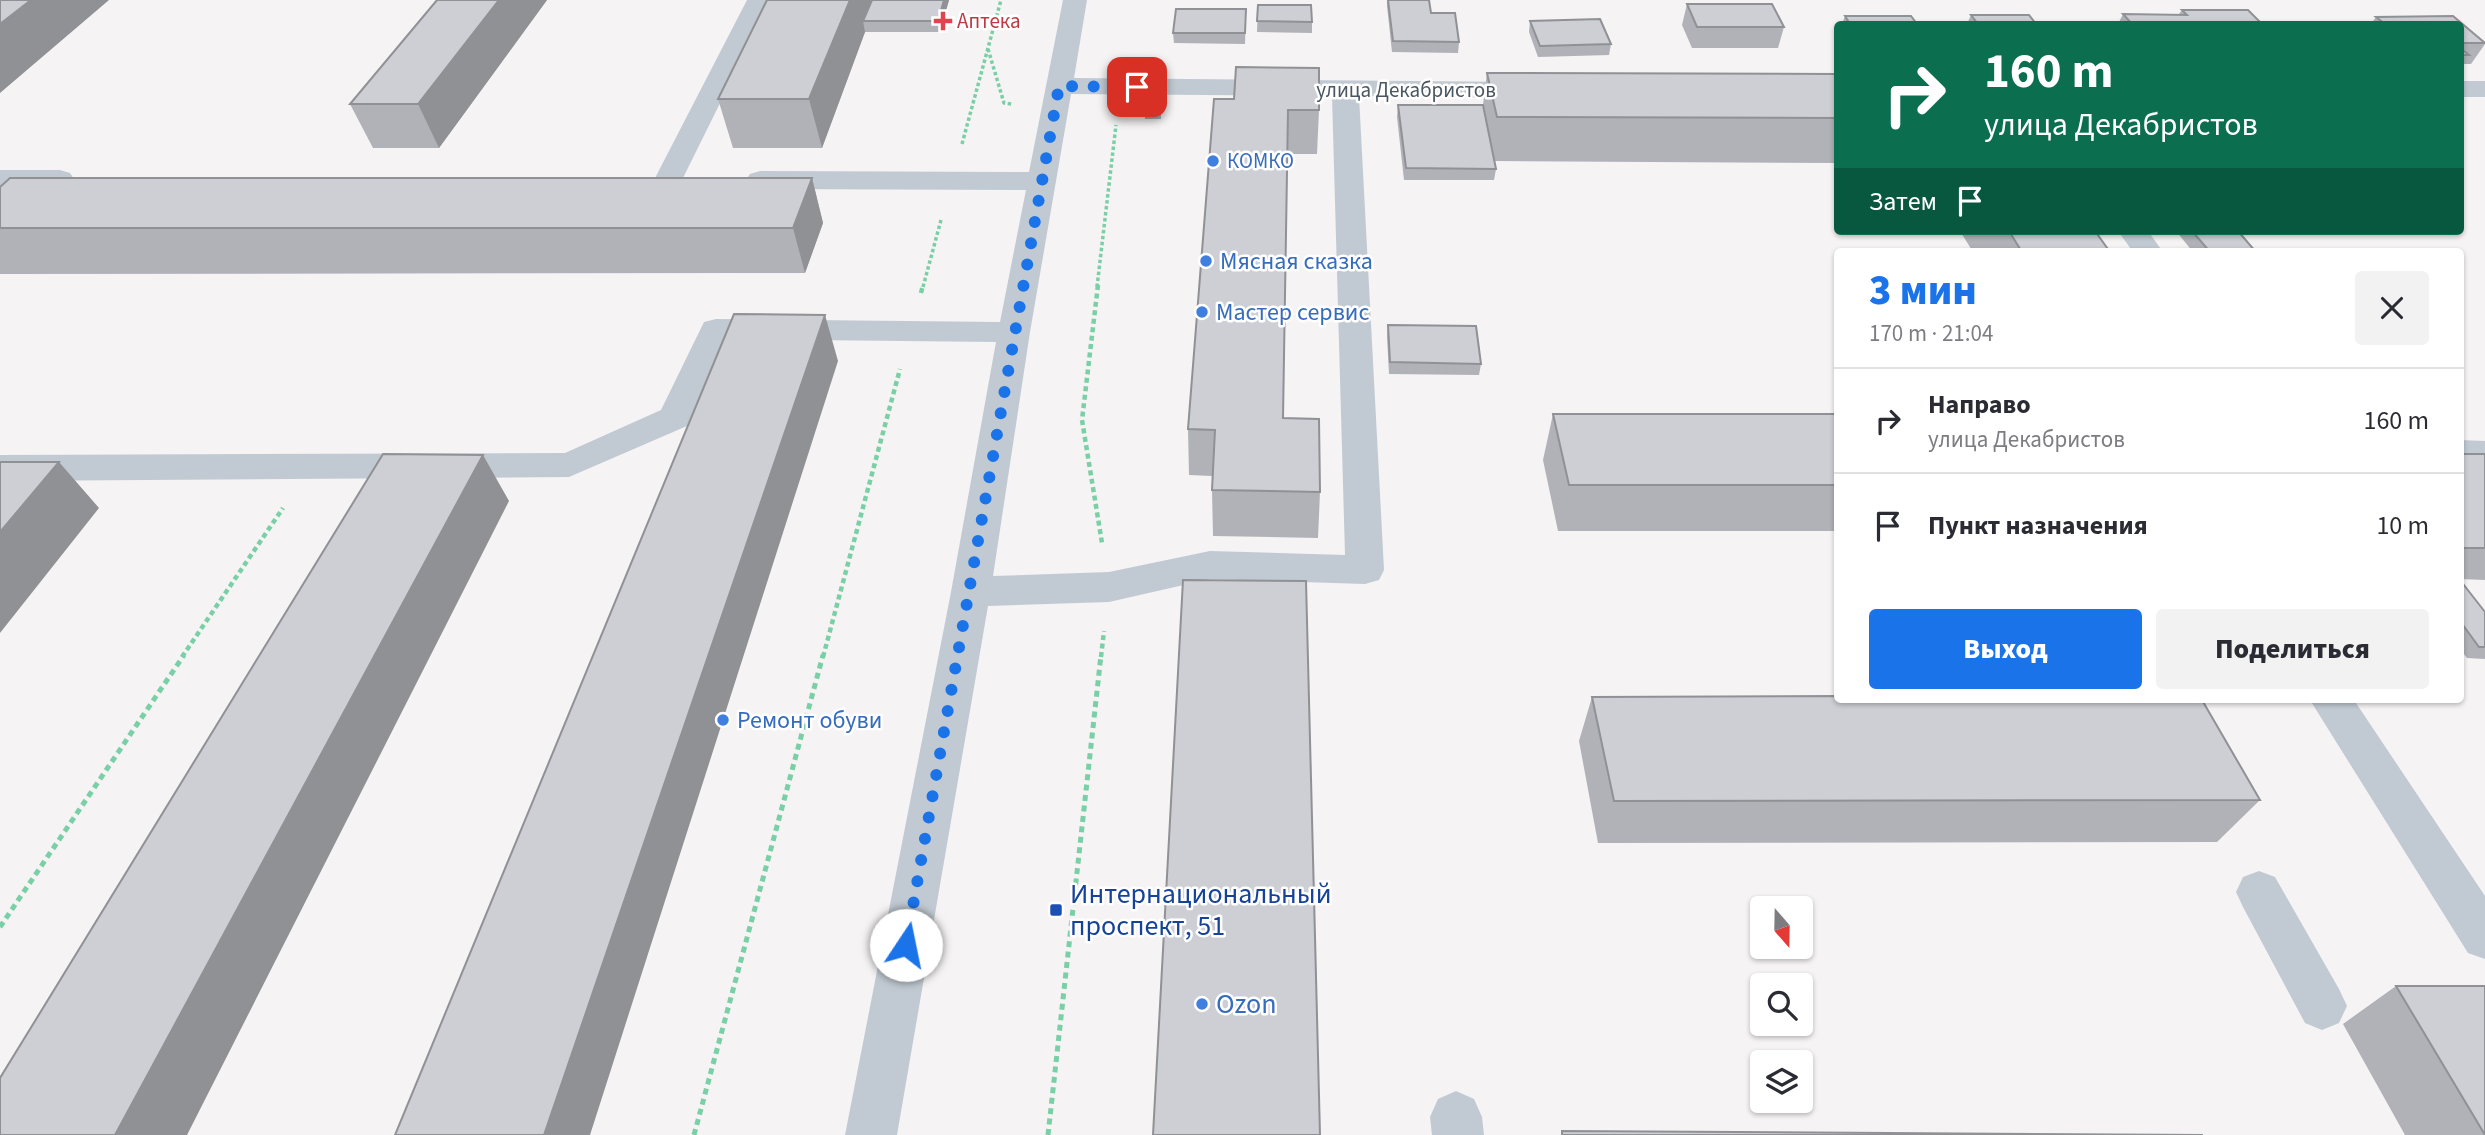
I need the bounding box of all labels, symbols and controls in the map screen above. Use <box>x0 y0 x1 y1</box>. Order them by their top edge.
place label: Аптека <box>957 6 1021 36</box>
marker: Аптека <box>935 13 951 29</box>
text: 160 m <box>1984 37 2113 107</box>
icon: right <box>1869 49 1960 140</box>
pin <box>1107 57 1167 117</box>
icon: arrive <box>1118 68 1156 106</box>
street label: улица Декабристов <box>1316 75 1496 105</box>
text: улица Декабристов <box>1984 102 2258 148</box>
place label: КОМКО <box>1227 146 1294 176</box>
marker: КОМКО <box>1205 153 1221 169</box>
icon: arrive <box>1951 182 1989 220</box>
text: Затем <box>1869 183 1937 220</box>
place label: Мясная сказка <box>1220 244 1373 279</box>
marker: Мясная сказка <box>1198 253 1214 269</box>
text: 3 мин <box>1869 261 1977 321</box>
button: close <box>2355 271 2429 345</box>
place label: Мастер сервис <box>1216 295 1369 330</box>
marker: Мастер сервис <box>1194 304 1210 320</box>
text: 170 m · 21:04 <box>1869 317 1993 350</box>
text: Направо <box>1928 386 2031 423</box>
icon: right <box>1869 402 1907 440</box>
text: 160 m <box>2363 402 2429 439</box>
text: улица Декабристов <box>1928 423 2125 456</box>
icon: arrive <box>1869 507 1907 545</box>
text: Пункт назначения <box>1928 507 2148 544</box>
text: 10 m <box>2376 507 2429 544</box>
button: Выход <box>1869 609 2142 689</box>
button: Поделиться <box>2156 609 2429 689</box>
place label: Ремонт обуви <box>737 703 882 738</box>
marker: Ремонт обуви <box>715 712 731 728</box>
place label: Интернациональный проспект, 51 <box>1070 874 1331 946</box>
north arrow <box>1750 896 1813 959</box>
map controls <box>1750 896 1813 1113</box>
marker: Интернациональный проспект, 51 <box>1048 902 1064 918</box>
position arrow <box>869 908 943 982</box>
button: search <box>1750 973 1813 1036</box>
place label: Ozon <box>1216 984 1277 1024</box>
marker: Ozon <box>1194 996 1210 1012</box>
button: layers <box>1750 1050 1813 1113</box>

